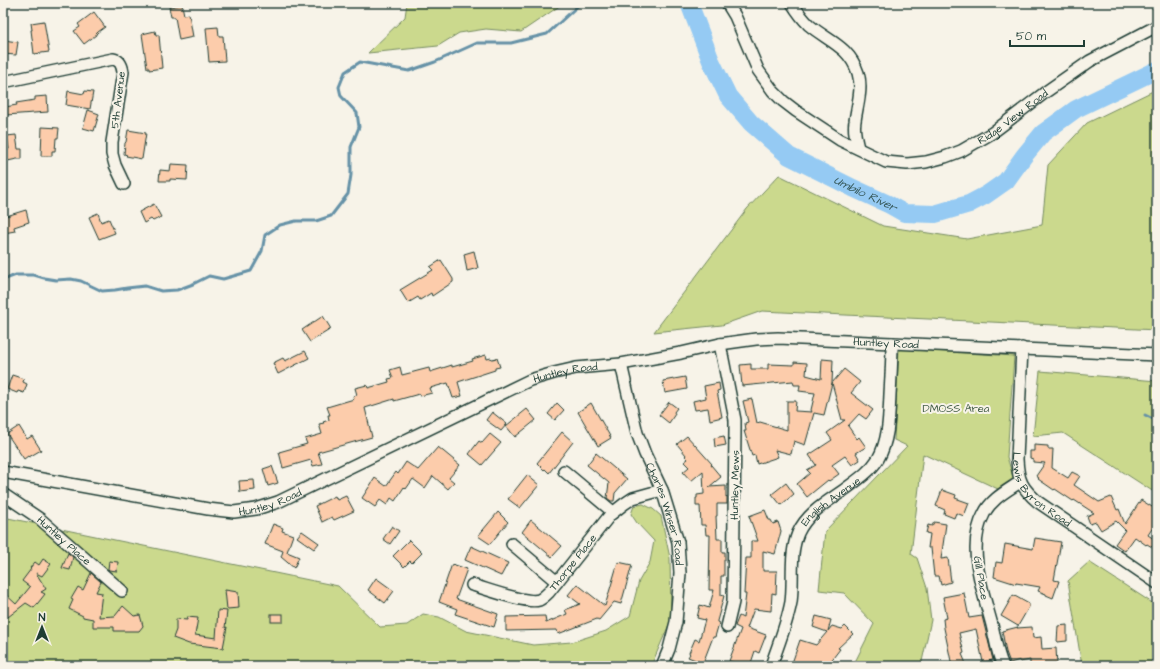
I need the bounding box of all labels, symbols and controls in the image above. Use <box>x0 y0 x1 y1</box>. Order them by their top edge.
scale bar <box>1010 22 1084 48</box>
text: 50 m <box>1016 28 1047 45</box>
street label: 5th Avenue <box>107 70 129 130</box>
street label: Ridge View Road <box>974 85 1051 147</box>
water label: Umbilo River <box>831 171 901 217</box>
street label: Huntley Road <box>853 334 919 352</box>
street label: Huntley Road <box>531 359 598 386</box>
park label: DMOSS Area <box>923 401 990 416</box>
street label: Huntley Mews <box>727 450 744 520</box>
street label: Lewis Byron Road <box>1009 452 1075 530</box>
street label: Charles Winser Road <box>642 460 687 566</box>
street label: English Avenue <box>797 473 863 529</box>
street label: Huntley Road <box>238 484 304 519</box>
street label: Huntley Place <box>34 512 95 568</box>
street label: Thorpe Place <box>545 531 600 594</box>
street label: Gill Place <box>970 555 992 601</box>
north arrow <box>22 607 62 647</box>
text: N <box>39 610 46 625</box>

